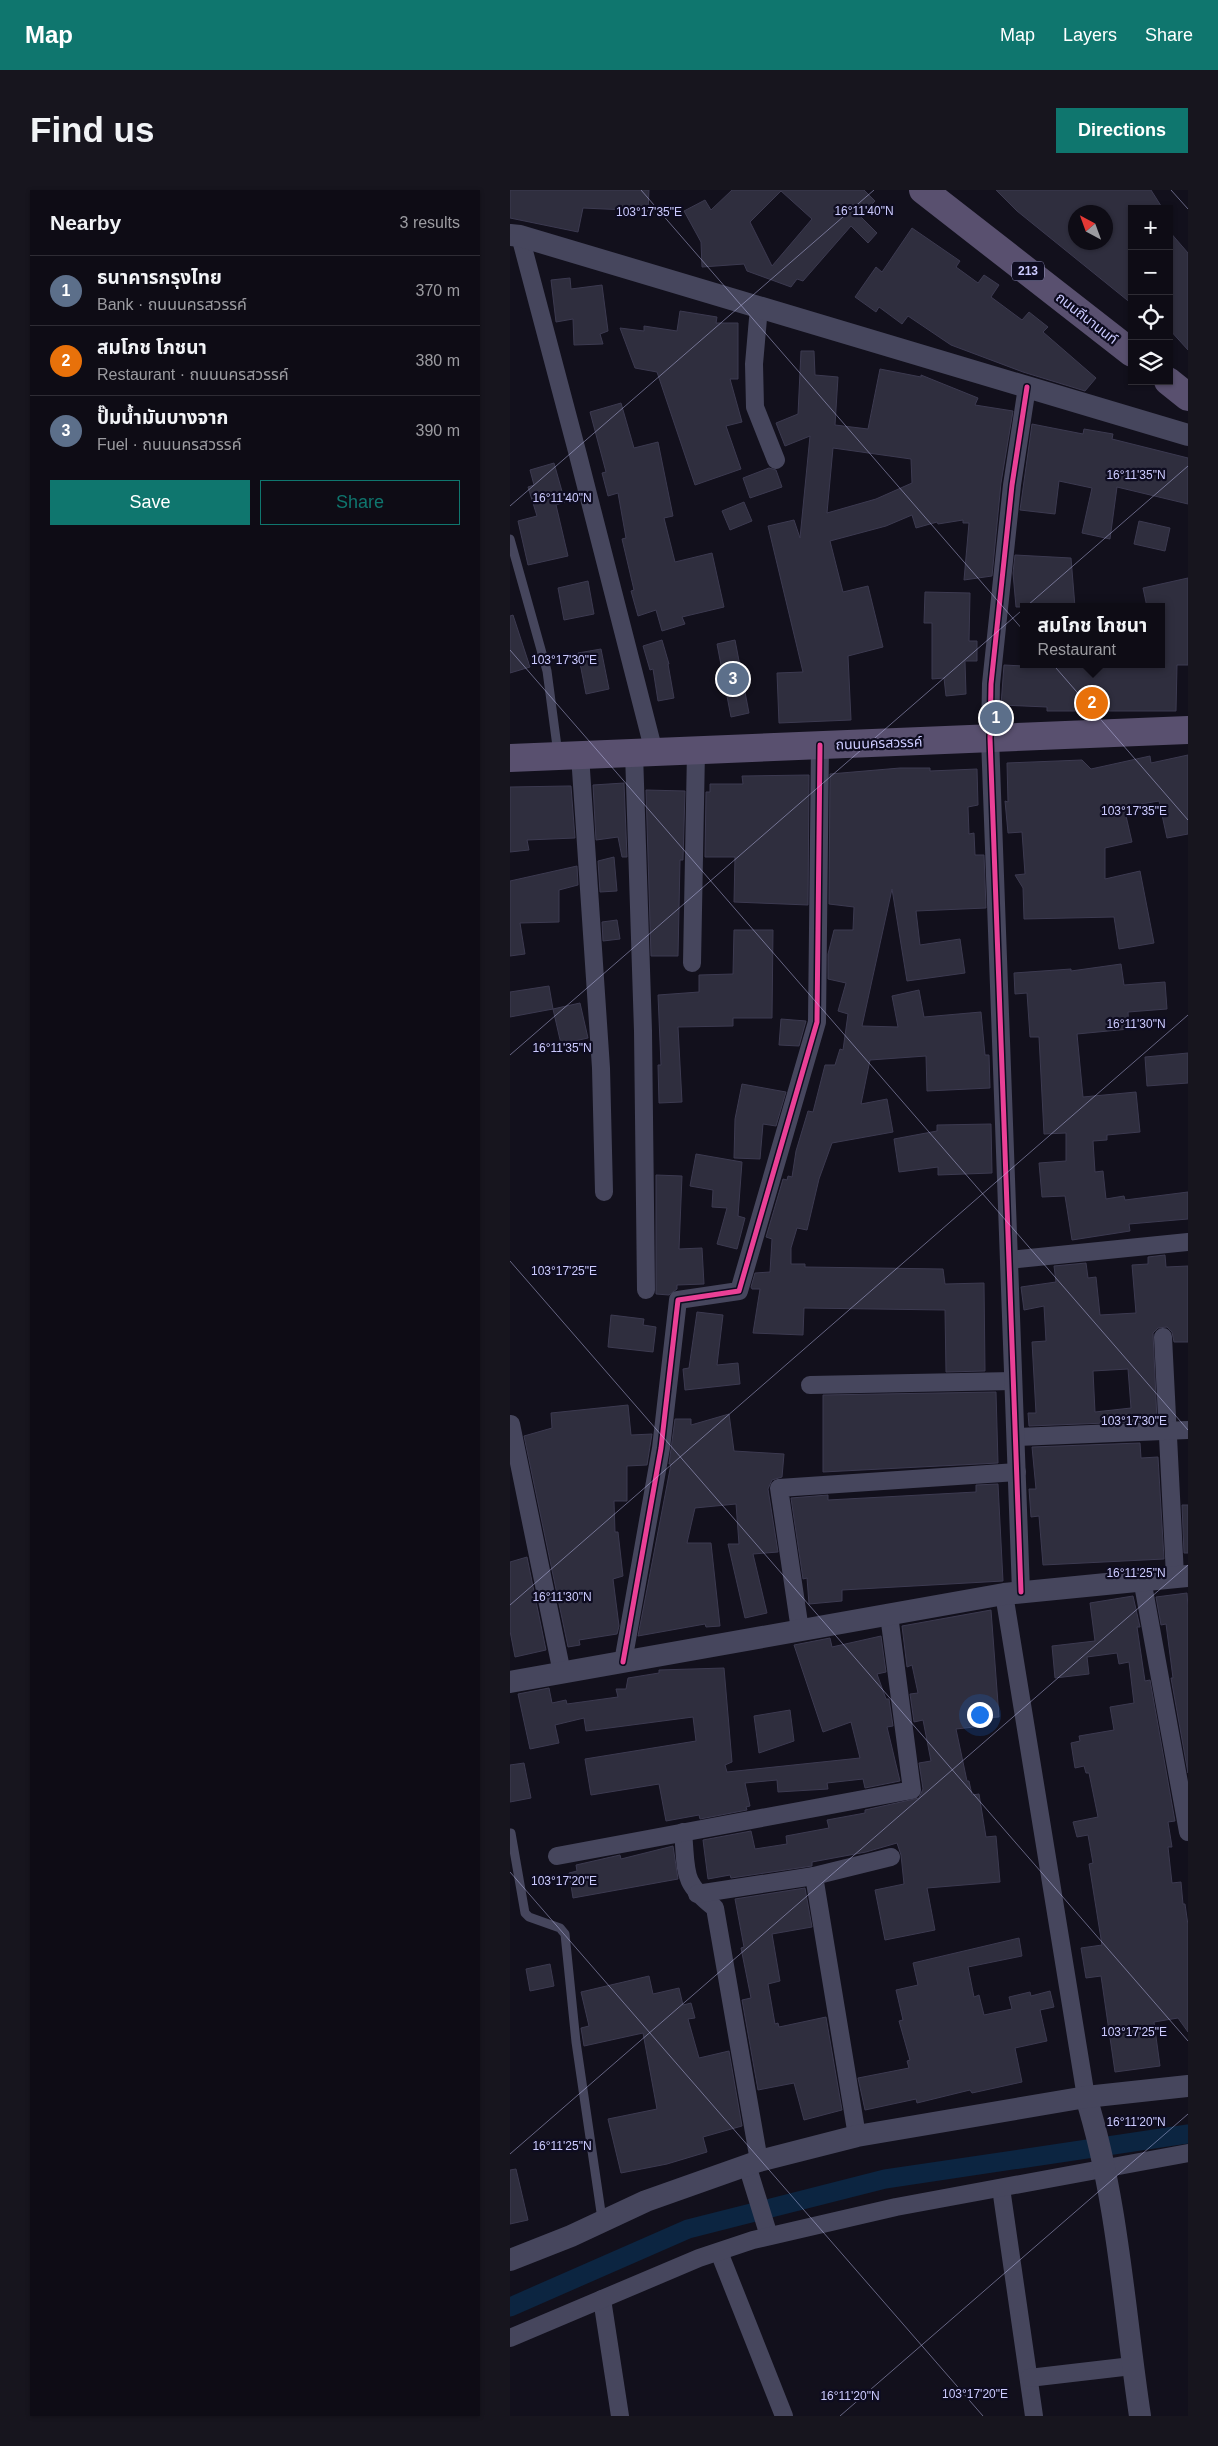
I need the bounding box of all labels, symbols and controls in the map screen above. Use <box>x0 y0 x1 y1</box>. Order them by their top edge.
text: Map <box>25 21 73 48</box>
text: Map <box>1000 25 1035 45</box>
text: Layers <box>1063 25 1117 45</box>
text: Share <box>1145 25 1193 45</box>
button: Directions <box>1056 108 1188 153</box>
text: Find us <box>30 110 154 149</box>
text: 16°11'40"N <box>834 204 894 218</box>
text: 103°17'35"E <box>616 205 682 219</box>
north arrow <box>1068 205 1113 250</box>
map controls <box>1128 205 1173 385</box>
button: + <box>1128 205 1173 250</box>
text: Nearby <box>50 211 121 234</box>
text: 3 results <box>400 214 460 231</box>
button: − <box>1128 250 1173 295</box>
road number: 213 <box>1012 262 1044 280</box>
text: ธนาคารกรุงไทย <box>97 267 222 288</box>
text: 1 <box>62 282 70 299</box>
text: 370 m <box>416 282 460 299</box>
street label: ถนนถีนานนท์ <box>1053 289 1121 347</box>
button: locate <box>1128 295 1173 340</box>
text: Bank · ถนนนครสวรรค์ <box>97 296 247 313</box>
text: สมโภช โภชนา <box>97 337 207 358</box>
button: layers <box>1128 340 1173 385</box>
text: 2 <box>62 352 70 369</box>
text: 380 m <box>416 352 460 369</box>
text: Restaurant · ถนนนครสวรรค์ <box>97 366 289 383</box>
text: ปั๊มน้ำมันบางจาก <box>97 407 228 428</box>
text: 3 <box>62 422 70 439</box>
text: 390 m <box>416 422 460 439</box>
text: Fuel · ถนนนครสวรรค์ <box>97 436 242 453</box>
text: 16°11'35"N <box>1106 468 1166 482</box>
button: Save <box>50 480 250 525</box>
button: Share <box>260 480 460 525</box>
text: 16°11'40"N <box>532 491 592 505</box>
popup <box>1020 603 1165 668</box>
text: สมโภช โภชนา <box>1038 615 1147 636</box>
text: Restaurant <box>1038 641 1116 658</box>
text: 103°17'30"E <box>531 653 597 667</box>
pin: 3 <box>717 660 749 698</box>
pin: 2 <box>1076 684 1108 722</box>
pin: 1 <box>980 699 1012 737</box>
street label: ถนนนครสวรรค์ <box>835 733 923 753</box>
text: 103°17'35"E <box>1101 804 1167 818</box>
text: 16°11'30"N <box>1106 1017 1166 1031</box>
text: 16°11'35"N <box>532 1041 592 1055</box>
text: 103°17'25"E <box>531 1264 597 1278</box>
text: 103°17'30"E <box>1101 1414 1167 1428</box>
text: 16°11'25"N <box>1106 1566 1166 1580</box>
text: 16°11'30"N <box>532 1590 592 1604</box>
your location <box>967 1702 993 1728</box>
text: 103°17'20"E <box>531 1874 597 1888</box>
text: 103°17'25"E <box>1101 2025 1167 2039</box>
text: 16°11'20"N <box>1106 2115 1166 2129</box>
text: 16°11'25"N <box>532 2139 592 2153</box>
text: 103°17'20"E <box>942 2387 1008 2401</box>
text: 16°11'20"N <box>820 2389 880 2403</box>

